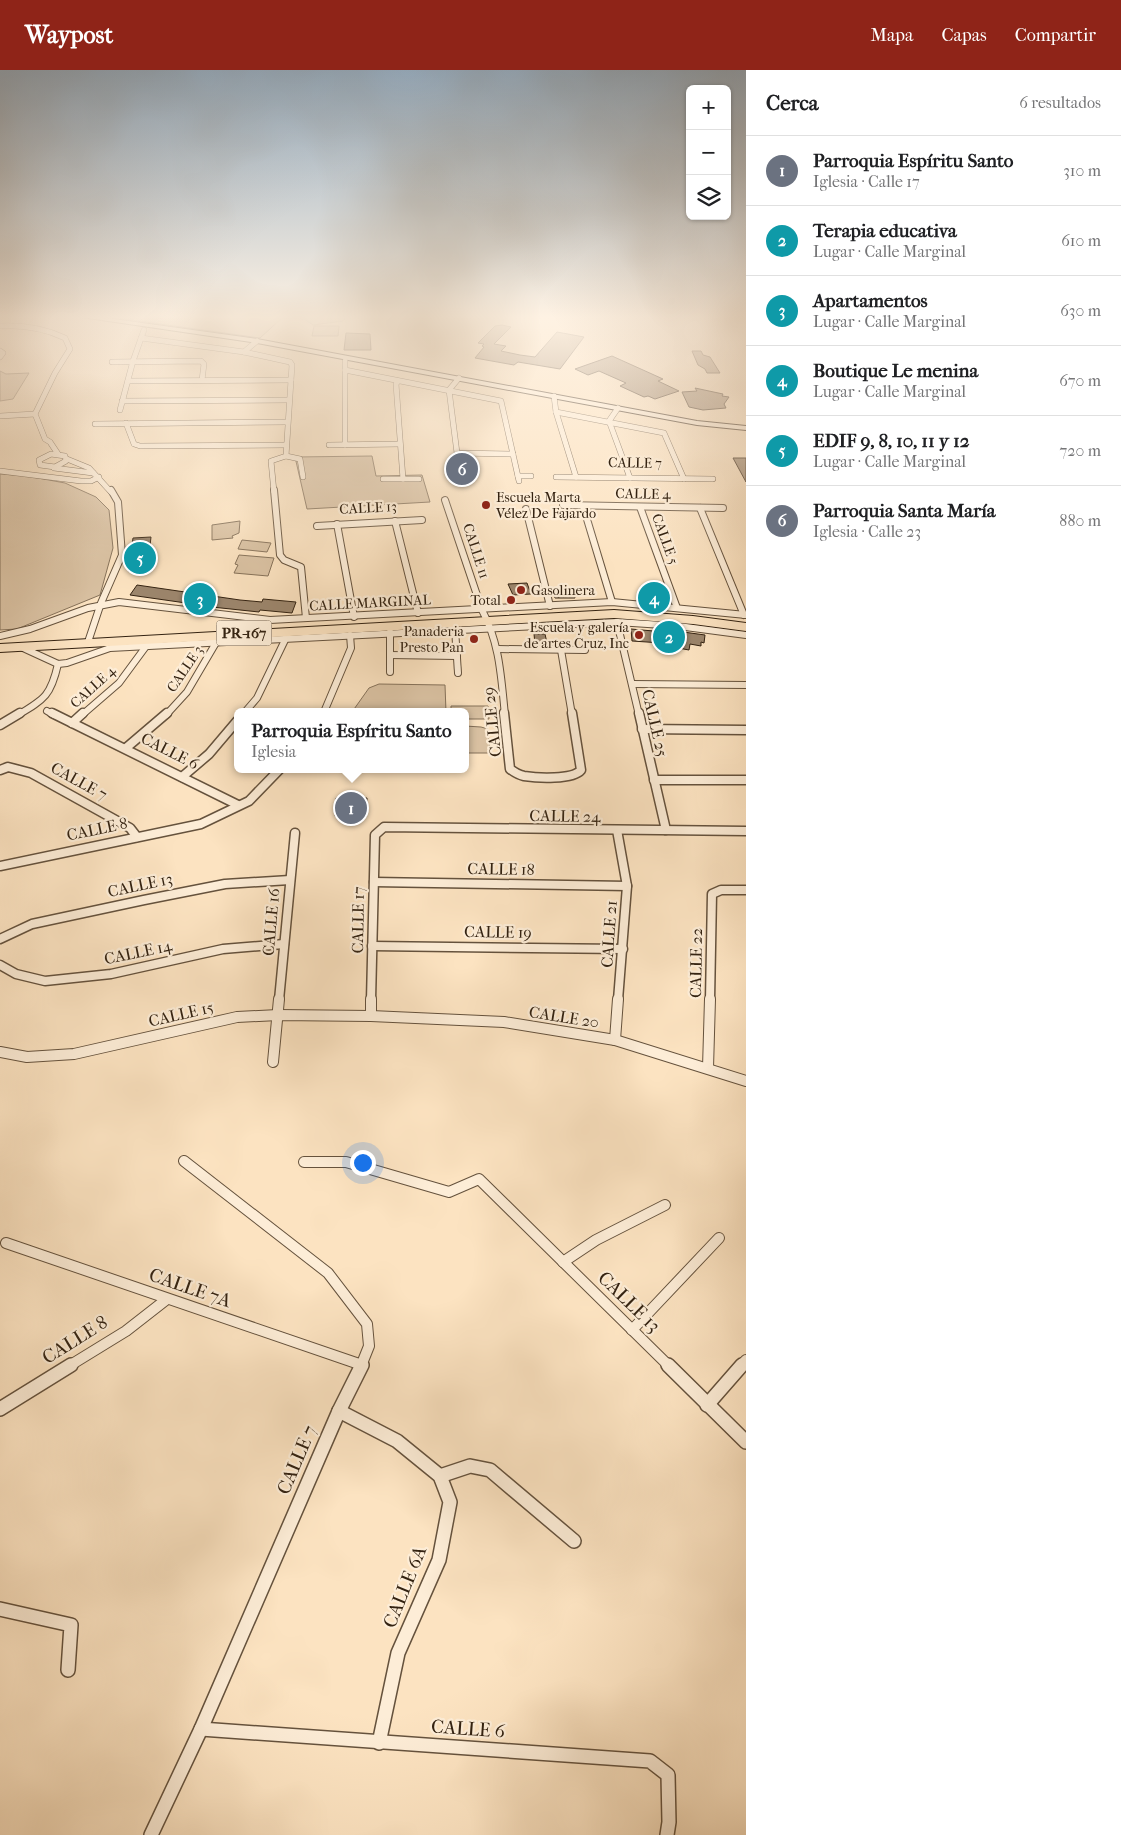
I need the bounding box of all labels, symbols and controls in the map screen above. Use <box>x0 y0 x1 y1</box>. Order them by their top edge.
text: Waypost <box>25 21 113 49</box>
text: Mapa <box>871 25 913 46</box>
text: Capas <box>941 25 987 46</box>
text: Compartir <box>1015 25 1096 46</box>
map controls <box>686 85 731 220</box>
button: + <box>686 85 731 130</box>
text: Cerca <box>766 91 818 115</box>
text: 6 resultados <box>1019 93 1101 112</box>
button: − <box>686 130 731 175</box>
text: Parroquia Espíritu Santo <box>813 150 1013 172</box>
text: 1 <box>779 161 785 180</box>
text: 310 m <box>1063 161 1101 180</box>
text: Iglesia · Calle 17 <box>813 172 920 191</box>
button: layers <box>686 175 731 220</box>
text: Terapia educativa <box>813 220 957 242</box>
text: 2 <box>778 231 786 250</box>
text: 610 m <box>1061 231 1101 250</box>
text: Lugar · Calle Marginal <box>813 242 966 261</box>
text: Apartamentos <box>813 290 928 312</box>
text: 3 <box>779 301 785 320</box>
text: 630 m <box>1060 301 1101 320</box>
text: Lugar · Calle Marginal <box>813 312 966 331</box>
text: Boutique Le menina <box>813 360 978 382</box>
text: 4 <box>777 371 787 390</box>
text: 670 m <box>1059 371 1101 390</box>
text: Lugar · Calle Marginal <box>813 382 966 401</box>
text: EDIF 9, 8, 10, 11 y 12 <box>813 430 970 452</box>
text: 5 <box>779 441 785 460</box>
text: 720 m <box>1060 441 1101 460</box>
pin: 6 <box>446 450 478 488</box>
text: Lugar · Calle Marginal <box>813 452 966 471</box>
street label: CALLE 7 <box>608 454 662 472</box>
street label: CALLE 4 <box>615 485 671 503</box>
place label: Escuela Marta Vélez De Fajardo <box>495 489 596 522</box>
street label: CALLE 13 <box>339 498 397 518</box>
marker: Escuela Marta Vélez De Fajardo <box>480 499 492 511</box>
text: Parroquia Santa María <box>813 500 996 522</box>
street label: CALLE 5 <box>648 511 682 567</box>
text: 6 <box>778 511 786 530</box>
text: 880 m <box>1059 511 1101 530</box>
street label: CALLE 11 <box>459 521 493 581</box>
text: Iglesia · Calle 23 <box>813 522 921 541</box>
pin: 5 <box>124 539 156 577</box>
pin: 4 <box>638 579 670 617</box>
pin: 3 <box>184 580 216 618</box>
place label: Gasolinera <box>531 582 595 599</box>
marker: Gasolinera <box>515 584 527 596</box>
street label: CALLE MARGINAL <box>309 591 432 615</box>
place label: Total <box>470 592 501 609</box>
marker: Total <box>505 594 517 606</box>
pin: 2 <box>653 618 685 656</box>
place label: Escuela y galería de artes Cruz, Inc <box>524 619 630 652</box>
road number: PR-167 <box>216 620 272 646</box>
place label: Panaderia Presto Pan <box>400 623 465 656</box>
marker: Escuela y galería de artes Cruz, Inc <box>633 629 645 641</box>
marker: Panaderia Presto Pan <box>468 633 480 645</box>
street label: CALLE 3 <box>163 642 207 696</box>
street label: CALLE 4 <box>67 662 120 712</box>
street label: CALLE 29 <box>479 686 505 758</box>
street label: CALLE 25 <box>638 687 672 759</box>
popup <box>234 708 469 773</box>
text: Parroquia Espíritu Santo <box>251 720 452 742</box>
street label: CALLE 6 <box>138 728 202 774</box>
text: Iglesia <box>251 742 296 761</box>
street label: CALLE 7 <box>48 758 111 804</box>
pin: 1 <box>335 789 367 827</box>
street label: CALLE 24 <box>529 806 601 826</box>
street label: CALLE 8 <box>65 813 129 845</box>
street label: CALLE 18 <box>467 859 535 879</box>
street label: CALLE 13 <box>106 869 174 901</box>
street label: CALLE 17 <box>348 886 368 954</box>
street label: CALLE 16 <box>259 887 283 957</box>
street label: CALLE 21 <box>597 900 621 968</box>
street label: CALLE 19 <box>464 922 532 942</box>
street label: CALLE 22 <box>686 928 706 998</box>
street label: CALLE 14 <box>102 935 174 968</box>
street label: CALLE 15 <box>147 997 215 1031</box>
street label: CALLE 20 <box>528 1002 600 1032</box>
your location <box>350 1150 376 1176</box>
street label: CALLE 7A <box>146 1264 234 1312</box>
street label: CALLE 13 <box>593 1267 665 1337</box>
street label: CALLE 8 <box>38 1311 112 1369</box>
street label: CALLE 7 <box>273 1422 321 1498</box>
street label: CALLE 6A <box>379 1542 432 1631</box>
street label: CALLE 6 <box>430 1715 506 1743</box>

